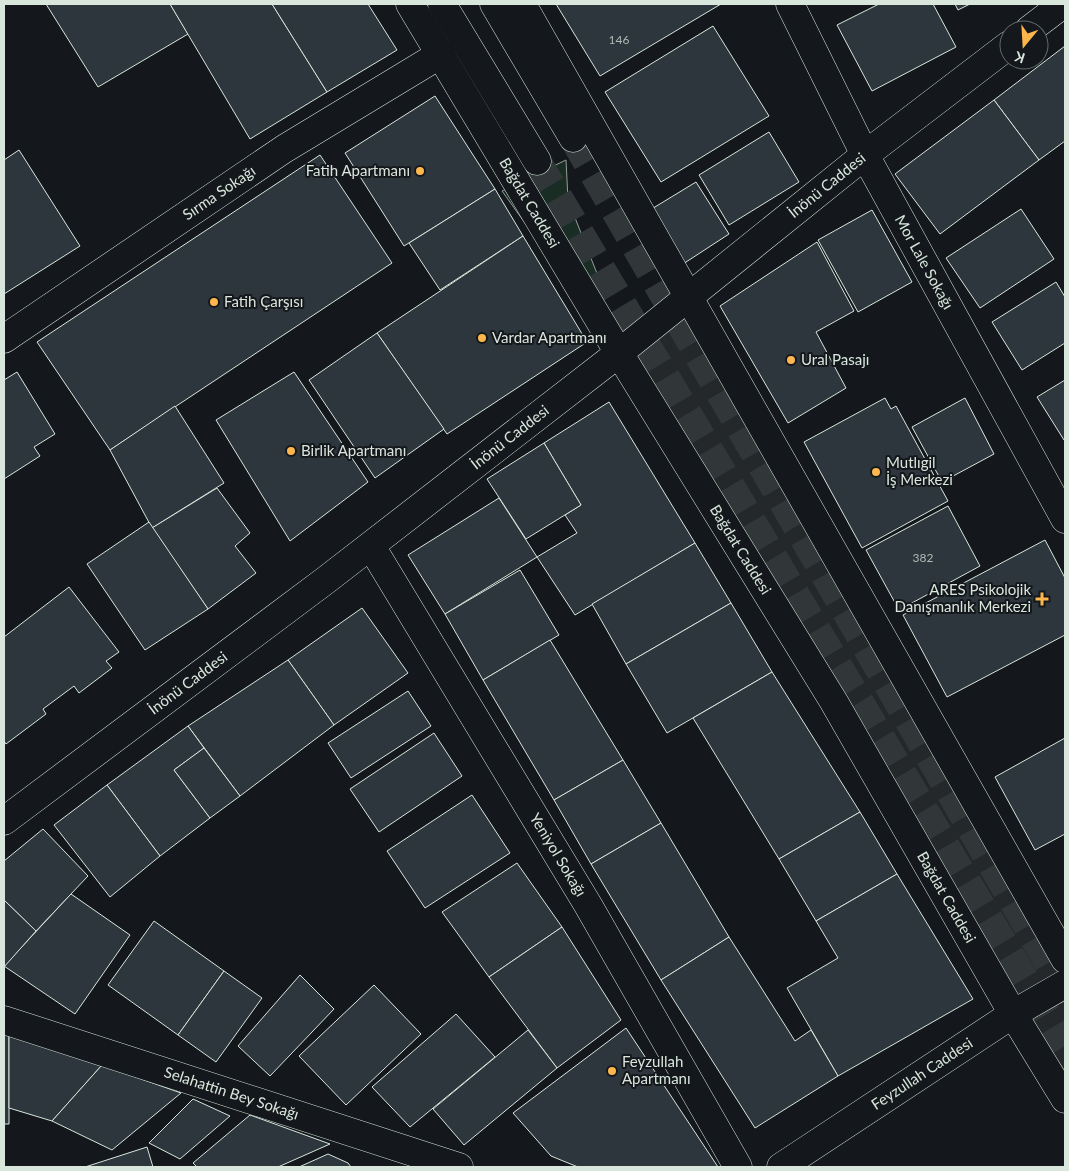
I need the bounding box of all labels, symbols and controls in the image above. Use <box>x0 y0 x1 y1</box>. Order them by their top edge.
north arrow <box>999 20 1049 70</box>
house number: 146 <box>609 32 629 47</box>
text: K <box>1012 48 1027 67</box>
street label: İnönü Caddesi <box>784 148 869 221</box>
street label: Bağdat Caddesi <box>496 154 564 251</box>
street label: Sırma Sokağı <box>179 161 258 223</box>
place label: Fatih Apartmanı <box>306 161 410 179</box>
marker: Fatih Apartmanı <box>414 165 426 177</box>
street label: Mor Lale Sokağı <box>892 212 958 312</box>
place label: Fatih Çarşısı <box>224 292 303 310</box>
marker: Fatih Çarşısı <box>208 296 220 308</box>
place label: Vardar Apartmanı <box>492 328 607 346</box>
marker: Vardar Apartmanı <box>476 332 488 344</box>
place label: Ural Pasajı <box>801 350 869 368</box>
marker: Ural Pasajı <box>785 354 797 366</box>
street label: İnönü Caddesi <box>467 401 552 473</box>
place label: Birlik Apartmanı <box>301 441 406 459</box>
marker: Birlik Apartmanı <box>285 445 297 457</box>
place label: Mutlıgil İş Merkezi <box>886 453 953 488</box>
marker: Mutlıgil İş Merkezi <box>870 466 882 478</box>
street label: Bağdat Caddesi <box>707 501 776 598</box>
house number: 382 <box>913 550 933 565</box>
place label: ARES Psikolojik Danışmanlık Merkezi <box>895 580 1031 615</box>
marker: ARES Psikolojik Danışmanlık Merkezi <box>1035 592 1049 606</box>
street label: İnönü Caddesi <box>145 647 231 718</box>
street label: Yeniyol Sokağı <box>527 809 591 899</box>
street label: Bağdat Caddesi <box>914 848 980 946</box>
street label: Feyzullah Caddesi <box>867 1033 976 1113</box>
place label: Feyzullah Apartmanı <box>622 1052 691 1087</box>
street label: Selahattin Bey Sokağı <box>162 1062 301 1123</box>
marker: Feyzullah Apartmanı <box>606 1065 618 1077</box>

